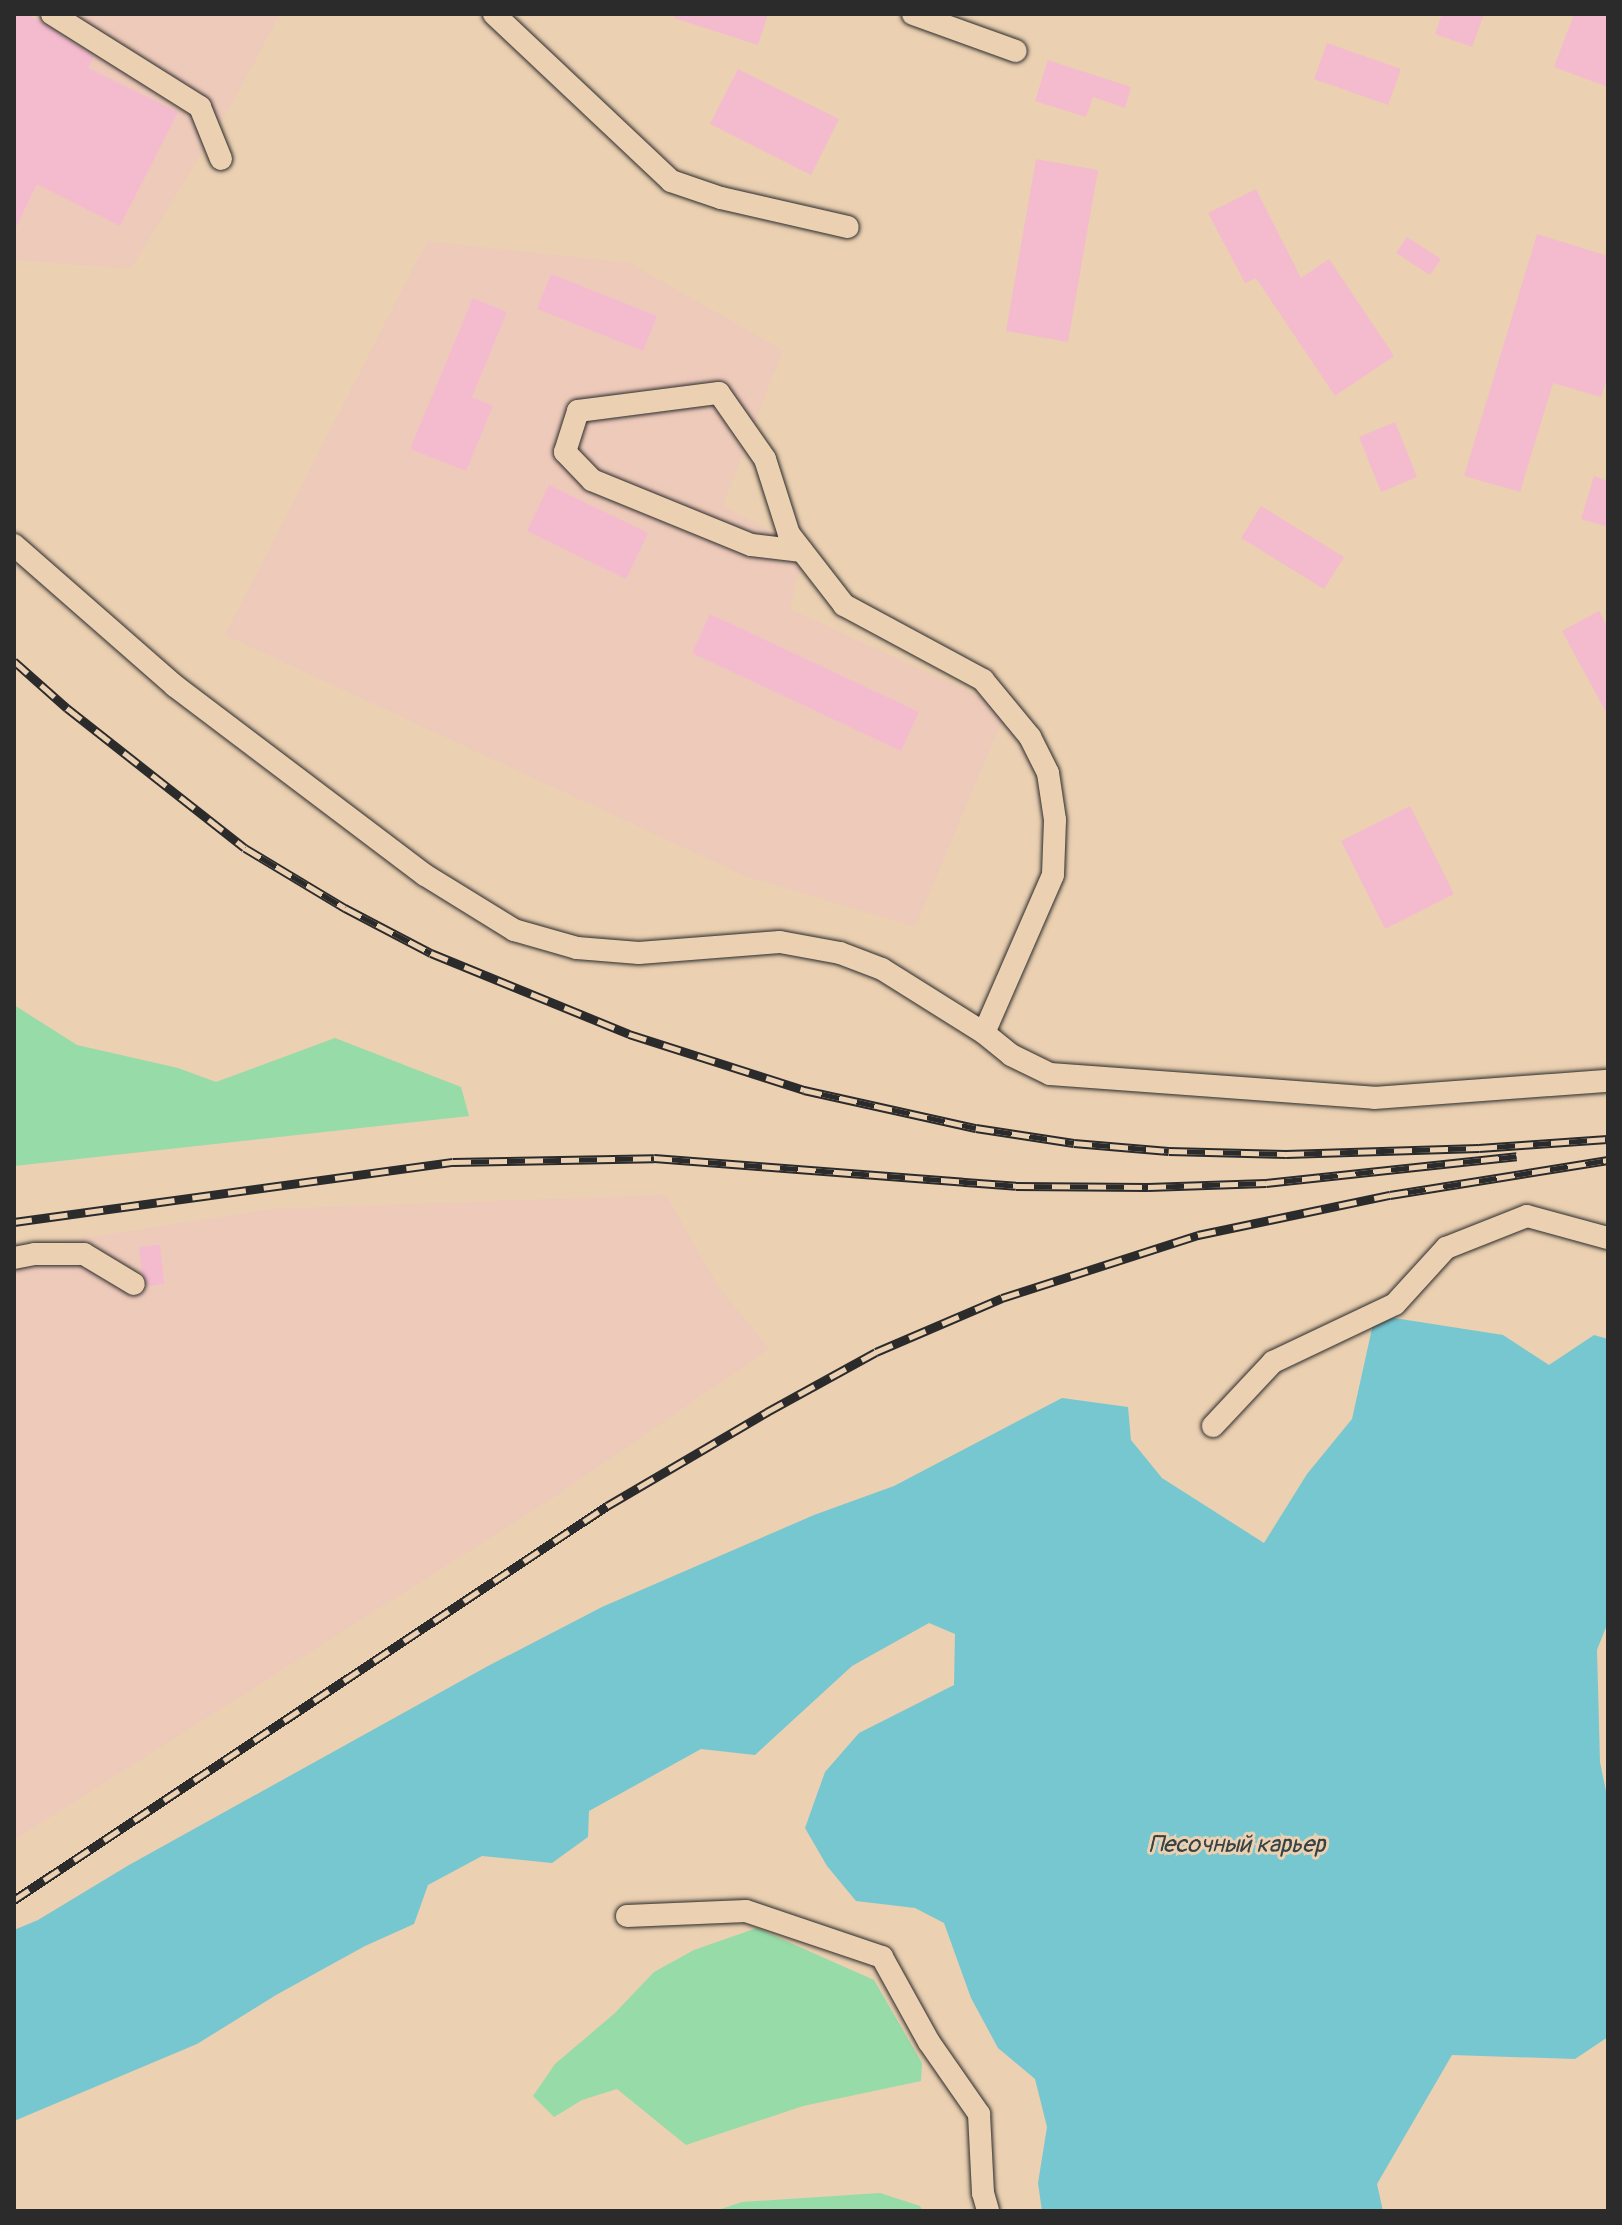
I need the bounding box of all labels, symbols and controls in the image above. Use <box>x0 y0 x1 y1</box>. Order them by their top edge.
water label: Песочный карьер <box>1149 1831 1325 1859</box>

